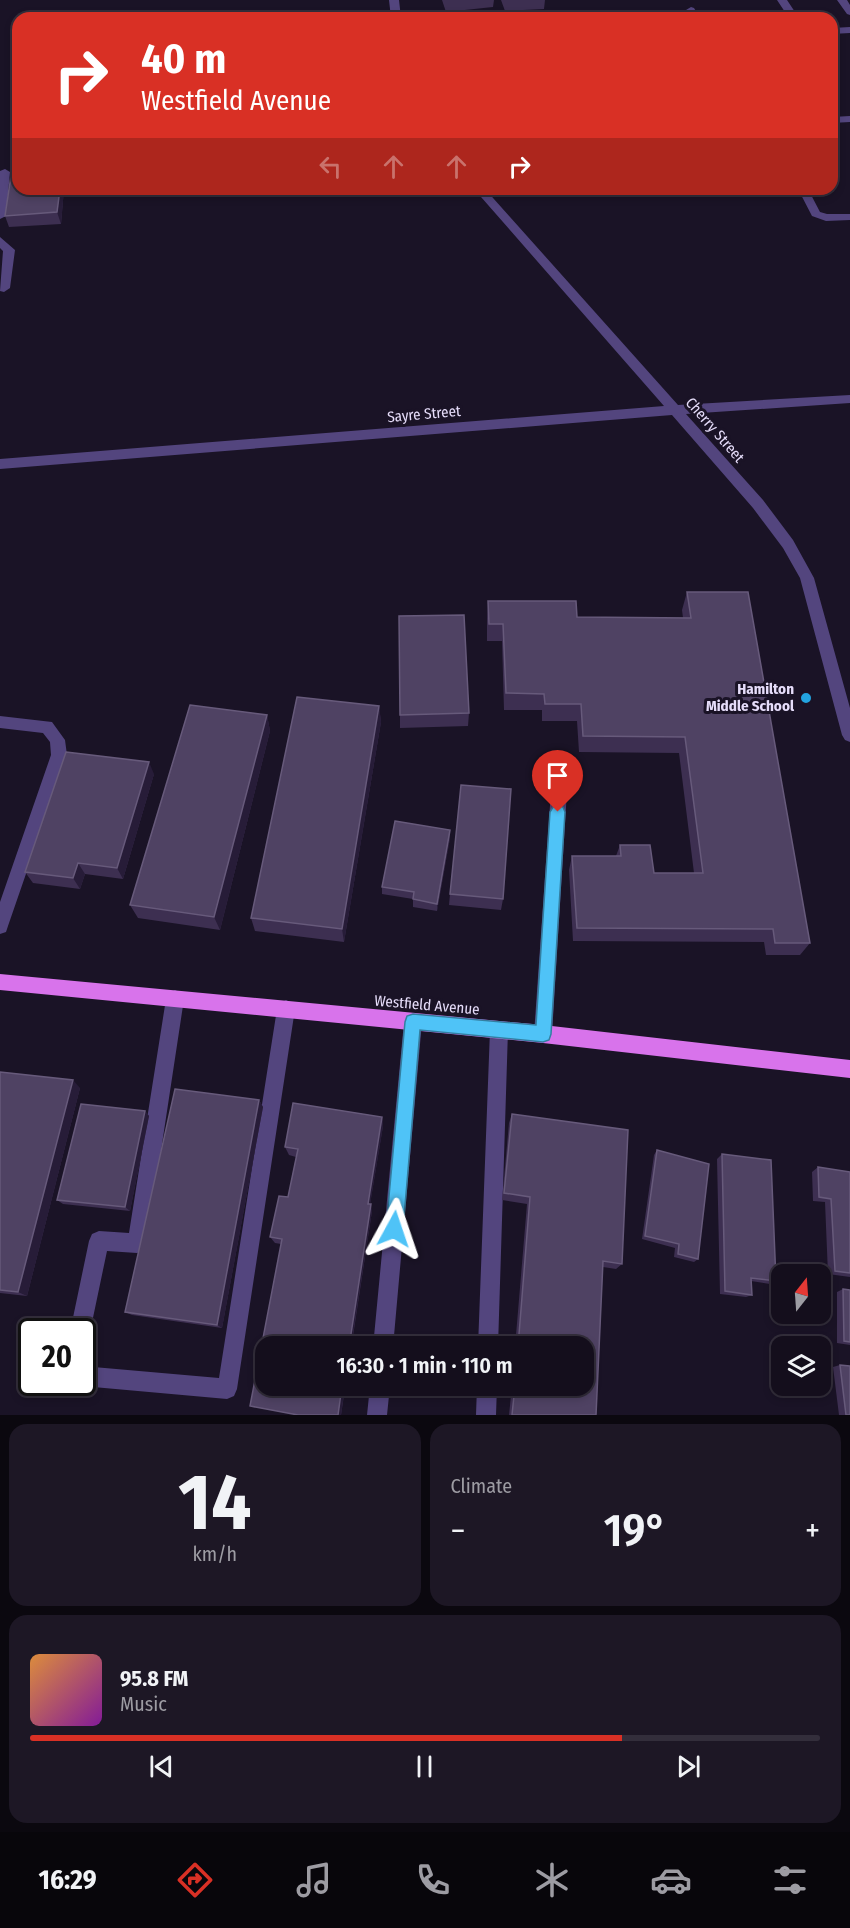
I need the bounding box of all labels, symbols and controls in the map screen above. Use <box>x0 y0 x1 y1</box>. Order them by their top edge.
text: 40 m <box>141 34 226 84</box>
icon: right <box>42 36 120 114</box>
text: Westfield Avenue <box>141 85 331 117</box>
icon: left <box>314 150 347 183</box>
icon: ahead <box>377 150 410 183</box>
icon: ahead <box>440 150 473 183</box>
icon: right <box>503 150 536 183</box>
street label: Cherry Street <box>682 394 748 466</box>
street label: Sayre Street <box>386 402 462 426</box>
place label: Hamilton Middle School <box>706 680 795 715</box>
marker: Hamilton Middle School <box>799 691 813 705</box>
pin <box>532 750 583 812</box>
icon: arrive <box>541 759 574 792</box>
street label: Westfield Avenue <box>374 991 480 1019</box>
position arrow <box>362 1197 426 1261</box>
north arrow <box>771 1264 831 1324</box>
map controls <box>771 1264 831 1396</box>
speed limit sign: 20 <box>18 1318 96 1396</box>
button: layers <box>771 1336 831 1396</box>
text: 16:30 · 1 min · 110 m <box>336 1352 513 1379</box>
text: 14 <box>178 1456 251 1550</box>
text: Climate <box>451 1474 512 1498</box>
text: 19° <box>604 1504 667 1558</box>
text: − <box>451 1511 465 1551</box>
text: + <box>805 1511 820 1551</box>
text: km/h <box>192 1542 237 1566</box>
text: 95.8 FM <box>120 1665 188 1692</box>
text: Music <box>120 1692 167 1716</box>
icon: previous <box>145 1750 178 1783</box>
icon: pause <box>408 1750 441 1783</box>
icon: next <box>672 1750 705 1783</box>
icon: directions <box>174 1859 216 1901</box>
icon: music <box>293 1859 335 1901</box>
icon: phone <box>412 1859 454 1901</box>
icon: climate <box>531 1859 573 1901</box>
icon: car <box>650 1859 692 1901</box>
icon: filters <box>769 1859 811 1901</box>
text: 16:29 <box>39 1864 97 1896</box>

